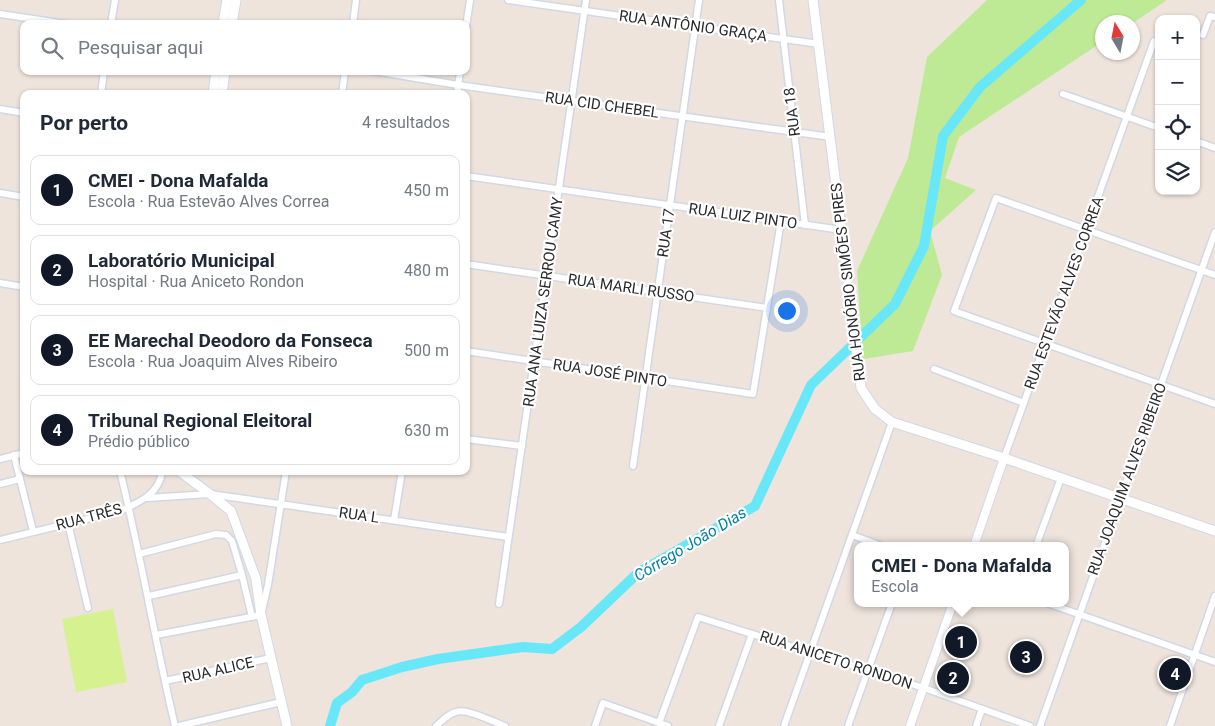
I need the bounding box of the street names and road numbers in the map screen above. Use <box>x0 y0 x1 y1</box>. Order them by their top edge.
street label: RUA ANTÔNIO GRAÇA <box>618 7 768 45</box>
street label: RUA 18 <box>780 86 804 138</box>
street label: RUA CID CHEBEL <box>544 88 660 122</box>
street label: RUA HONÓRIO SIMÕES PIRES <box>827 182 869 382</box>
street label: RUA ESTEVÃO ALVES CORREA <box>1021 194 1107 392</box>
street label: RUA ANA LUIZA SERROU CAMY <box>519 196 567 408</box>
street label: RUA LUIZ PINTO <box>687 199 799 233</box>
street label: RUA 17 <box>654 207 678 259</box>
street label: RUA MARLI RUSSO <box>567 270 695 306</box>
street label: RUA JOSÉ PINTO <box>552 355 668 391</box>
street label: RUA JOAQUIM ALVES RIBEIRO <box>1084 380 1170 578</box>
street label: RUA TRÊS <box>54 500 124 534</box>
street label: RUA L <box>338 503 380 527</box>
street label: RUA ANICETO RONDON <box>757 627 915 693</box>
street label: RUA ALICE <box>181 653 256 687</box>

